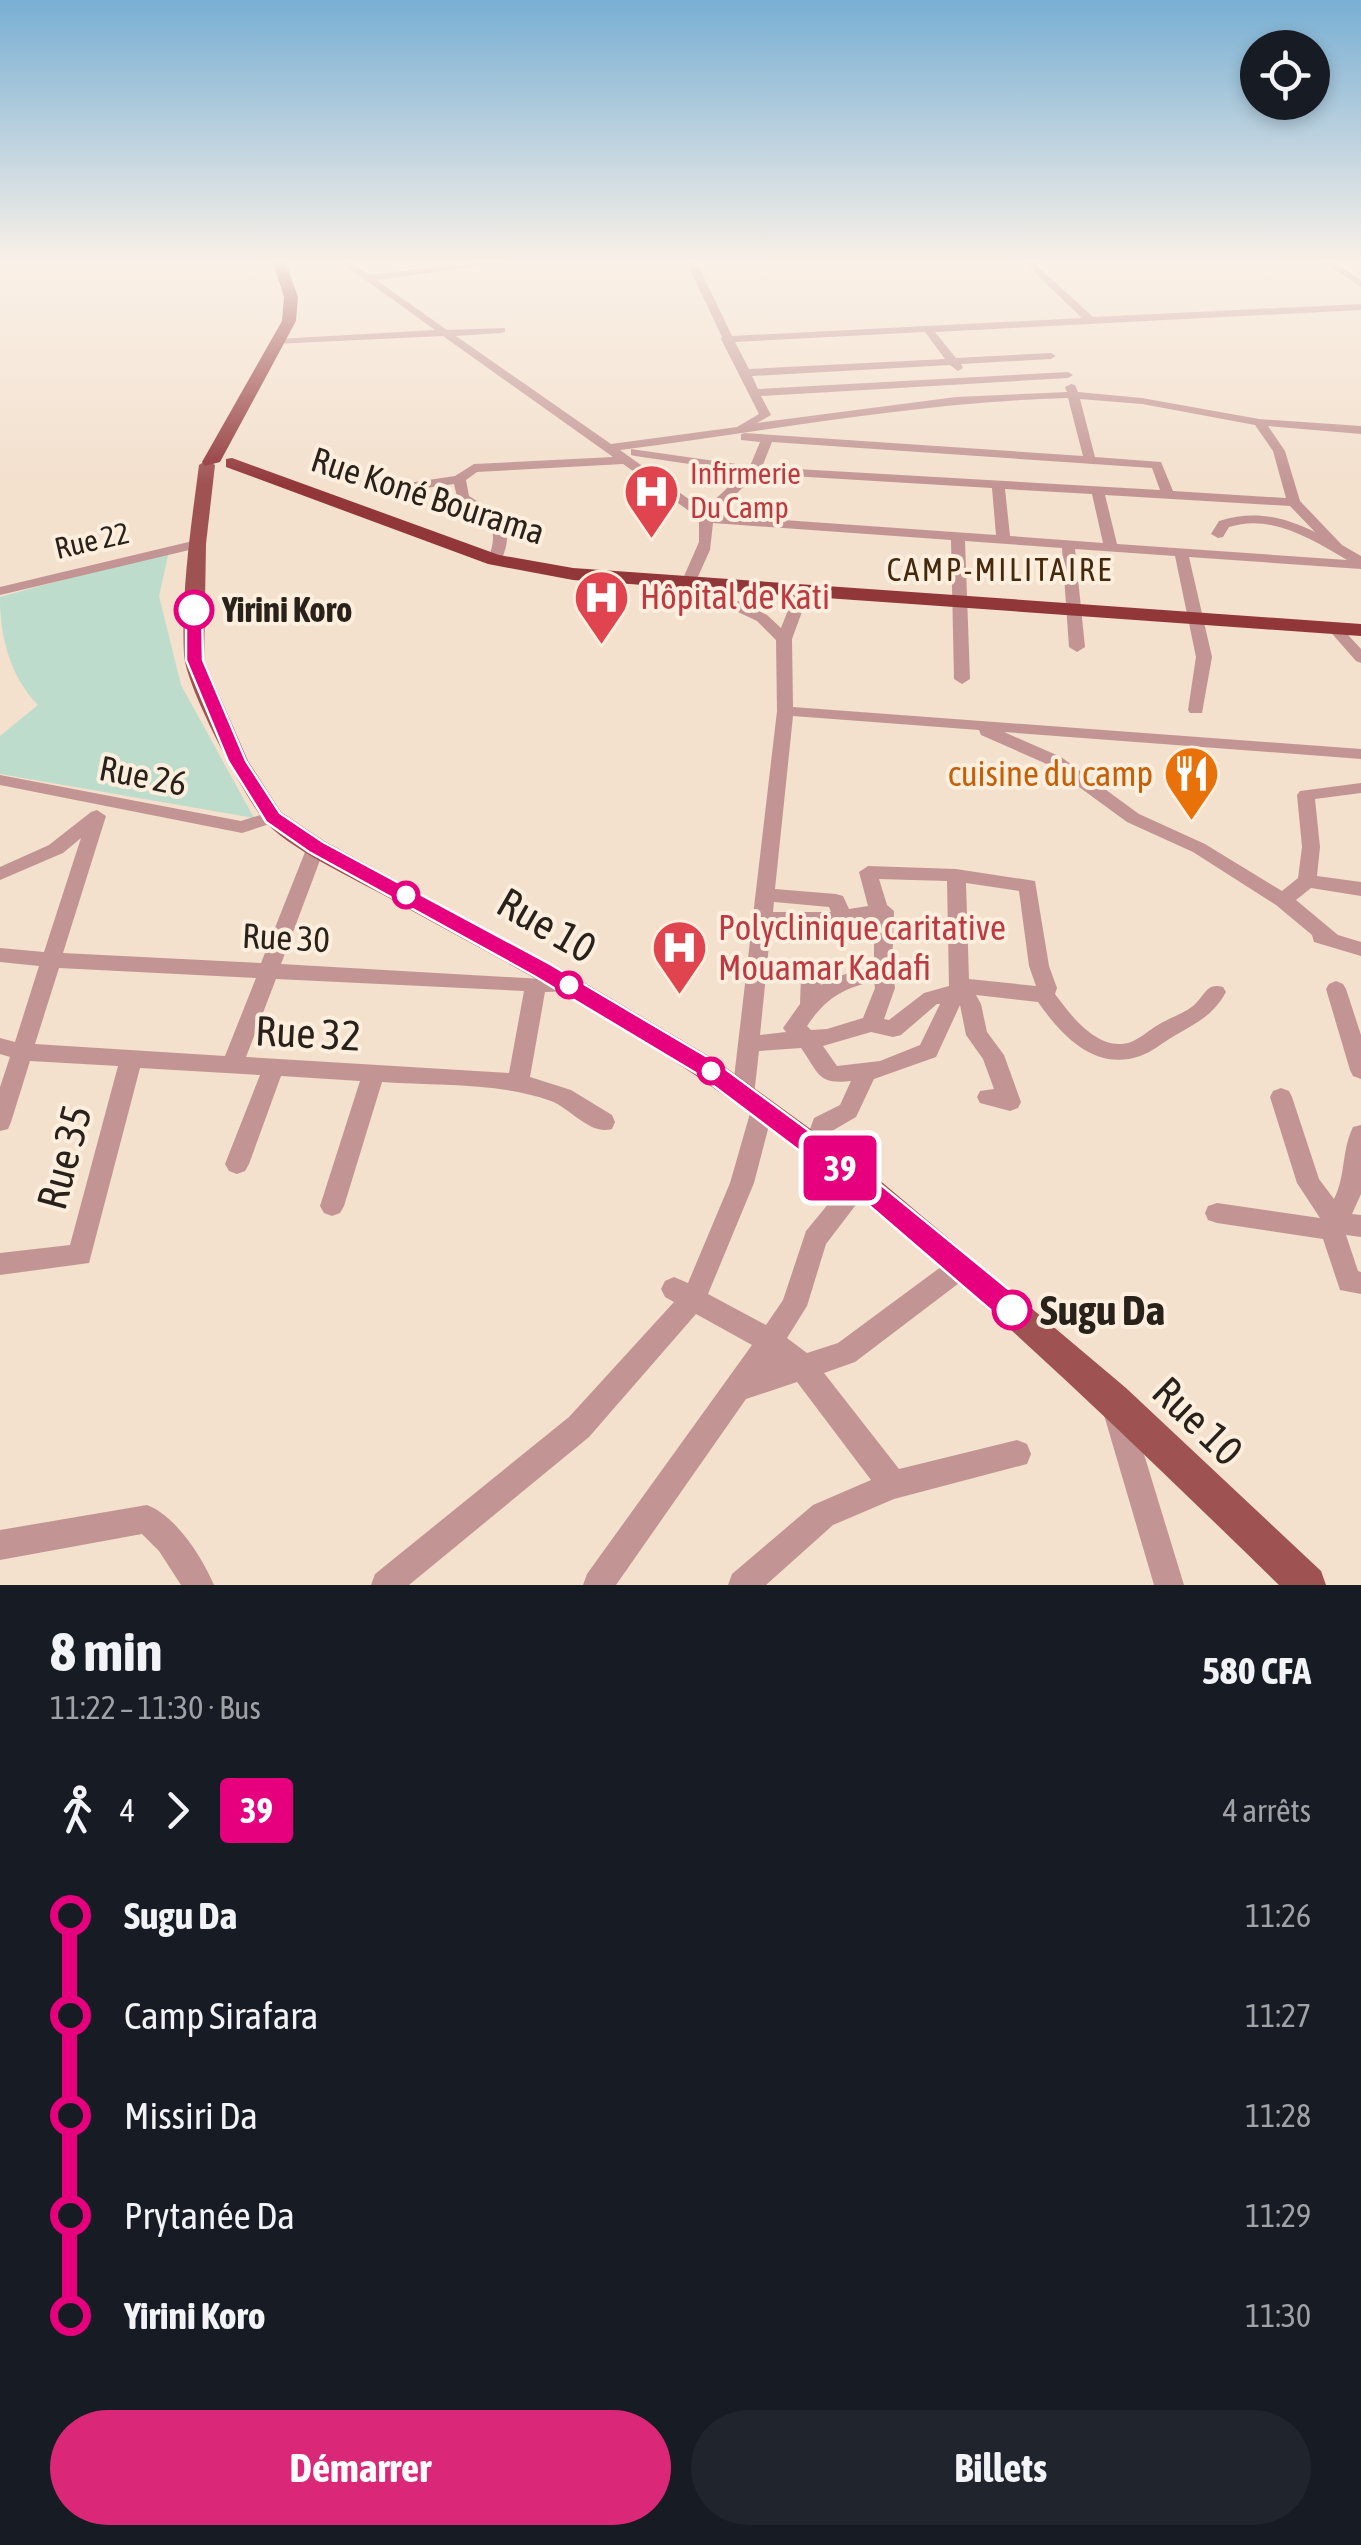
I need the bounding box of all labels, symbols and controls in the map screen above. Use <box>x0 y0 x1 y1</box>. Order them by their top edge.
map controls <box>1240 30 1330 120</box>
button: locate <box>1240 30 1330 120</box>
street label: Rue Koné Bourama <box>307 438 550 552</box>
place label: Infirmerie Du Camp <box>690 456 801 524</box>
hospital icon: Infirmerie Du Camp <box>621 461 681 540</box>
street label: Rue 22 <box>51 515 132 565</box>
district label: CAMP-MILITAIRE <box>887 551 1113 588</box>
hospital icon: Hôpital de Kati <box>571 567 631 646</box>
place label: Hôpital de Kati <box>640 576 830 616</box>
place label: Yirini Koro <box>221 589 352 629</box>
marker: Yirini Koro <box>175 591 213 629</box>
restaurant icon: cuisine du camp <box>1162 744 1222 823</box>
street label: Rue 26 <box>96 747 190 803</box>
place label: cuisine du camp <box>948 753 1153 793</box>
street label: Rue 10 <box>489 878 605 972</box>
unlabelled marker <box>393 882 419 908</box>
place label: Polyclinique caritative Mouamar Kadafi <box>718 907 1006 987</box>
street label: Rue 30 <box>241 915 331 959</box>
hospital icon: Polyclinique caritative Mouamar Kadafi <box>649 918 709 997</box>
unlabelled marker <box>556 972 582 998</box>
street label: Rue 32 <box>254 1006 362 1060</box>
unlabelled marker <box>698 1058 724 1084</box>
street label: Rue 35 <box>27 1100 101 1214</box>
line badge: 39 <box>795 1136 885 1200</box>
text: 39 <box>824 1148 856 1188</box>
place label: Sugu Da <box>1040 1286 1165 1334</box>
marker: Sugu Da <box>993 1291 1031 1329</box>
street label: Rue 10 <box>1143 1367 1253 1475</box>
text: 8 min <box>50 1620 162 1683</box>
text: 580 CFA <box>1202 1649 1311 1692</box>
text: 11:22 – 11:30 · Bus <box>50 1689 261 1726</box>
icon: walk <box>50 1783 105 1838</box>
icon: forward <box>150 1783 205 1838</box>
text: 39 <box>240 1790 273 1830</box>
text: 4 <box>120 1792 135 1829</box>
text: 4 arrêts <box>1223 1792 1311 1829</box>
text: Sugu Da <box>124 1894 237 1937</box>
text: 11:26 <box>1245 1897 1311 1934</box>
text: Camp Sirafara <box>124 1994 318 2037</box>
text: 11:27 <box>1245 1997 1311 2034</box>
text: Missiri Da <box>124 2094 258 2137</box>
text: 11:28 <box>1245 2097 1311 2134</box>
text: Prytanée Da <box>124 2194 295 2237</box>
text: 11:29 <box>1245 2197 1311 2234</box>
text: Yirini Koro <box>124 2294 266 2337</box>
text: 11:30 <box>1245 2297 1311 2334</box>
button: Démarrer <box>50 2410 671 2525</box>
button: Billets <box>691 2410 1311 2525</box>

